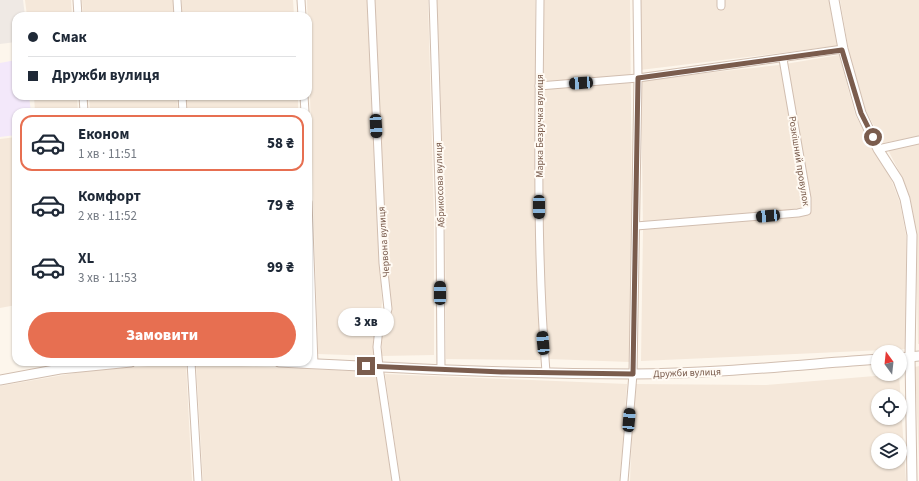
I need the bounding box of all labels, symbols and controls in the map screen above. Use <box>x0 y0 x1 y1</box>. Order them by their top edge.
text: Смак <box>52 27 87 48</box>
text: Дружби вулиця <box>52 65 160 86</box>
street label: Марка Безручка вулиця <box>533 74 547 178</box>
car <box>569 76 593 90</box>
car <box>369 114 383 138</box>
street label: Розкішний провулок <box>785 115 813 207</box>
text: Економ <box>78 124 129 145</box>
icon: car <box>30 125 66 161</box>
route start <box>864 128 882 146</box>
text: 58 ₴ <box>267 133 294 154</box>
street label: Абрикосова вулиця <box>432 142 448 228</box>
text: 1 хв · 11:51 <box>78 145 137 163</box>
text: Комфорт <box>78 186 141 207</box>
icon: car <box>30 187 66 223</box>
text: 79 ₴ <box>267 195 294 216</box>
car <box>533 195 545 219</box>
street label: Червона вулиця <box>375 206 393 278</box>
text: 2 хв · 11:52 <box>78 207 137 225</box>
car <box>756 209 780 223</box>
text: XL <box>78 248 94 269</box>
icon: car <box>30 249 66 285</box>
text: 99 ₴ <box>267 257 294 278</box>
text: 3 хв · 11:53 <box>78 269 137 287</box>
car <box>434 281 446 305</box>
callout: 3 хв <box>338 308 394 336</box>
button: Замовити <box>28 312 296 358</box>
text: 3 хв <box>354 313 378 331</box>
car <box>536 331 550 355</box>
north arrow <box>871 345 907 381</box>
map controls <box>871 345 907 469</box>
route end <box>357 357 375 375</box>
street label: Дружби вулиця <box>653 365 721 381</box>
button: locate <box>871 389 907 425</box>
car <box>622 408 636 432</box>
button: layers <box>871 433 907 469</box>

